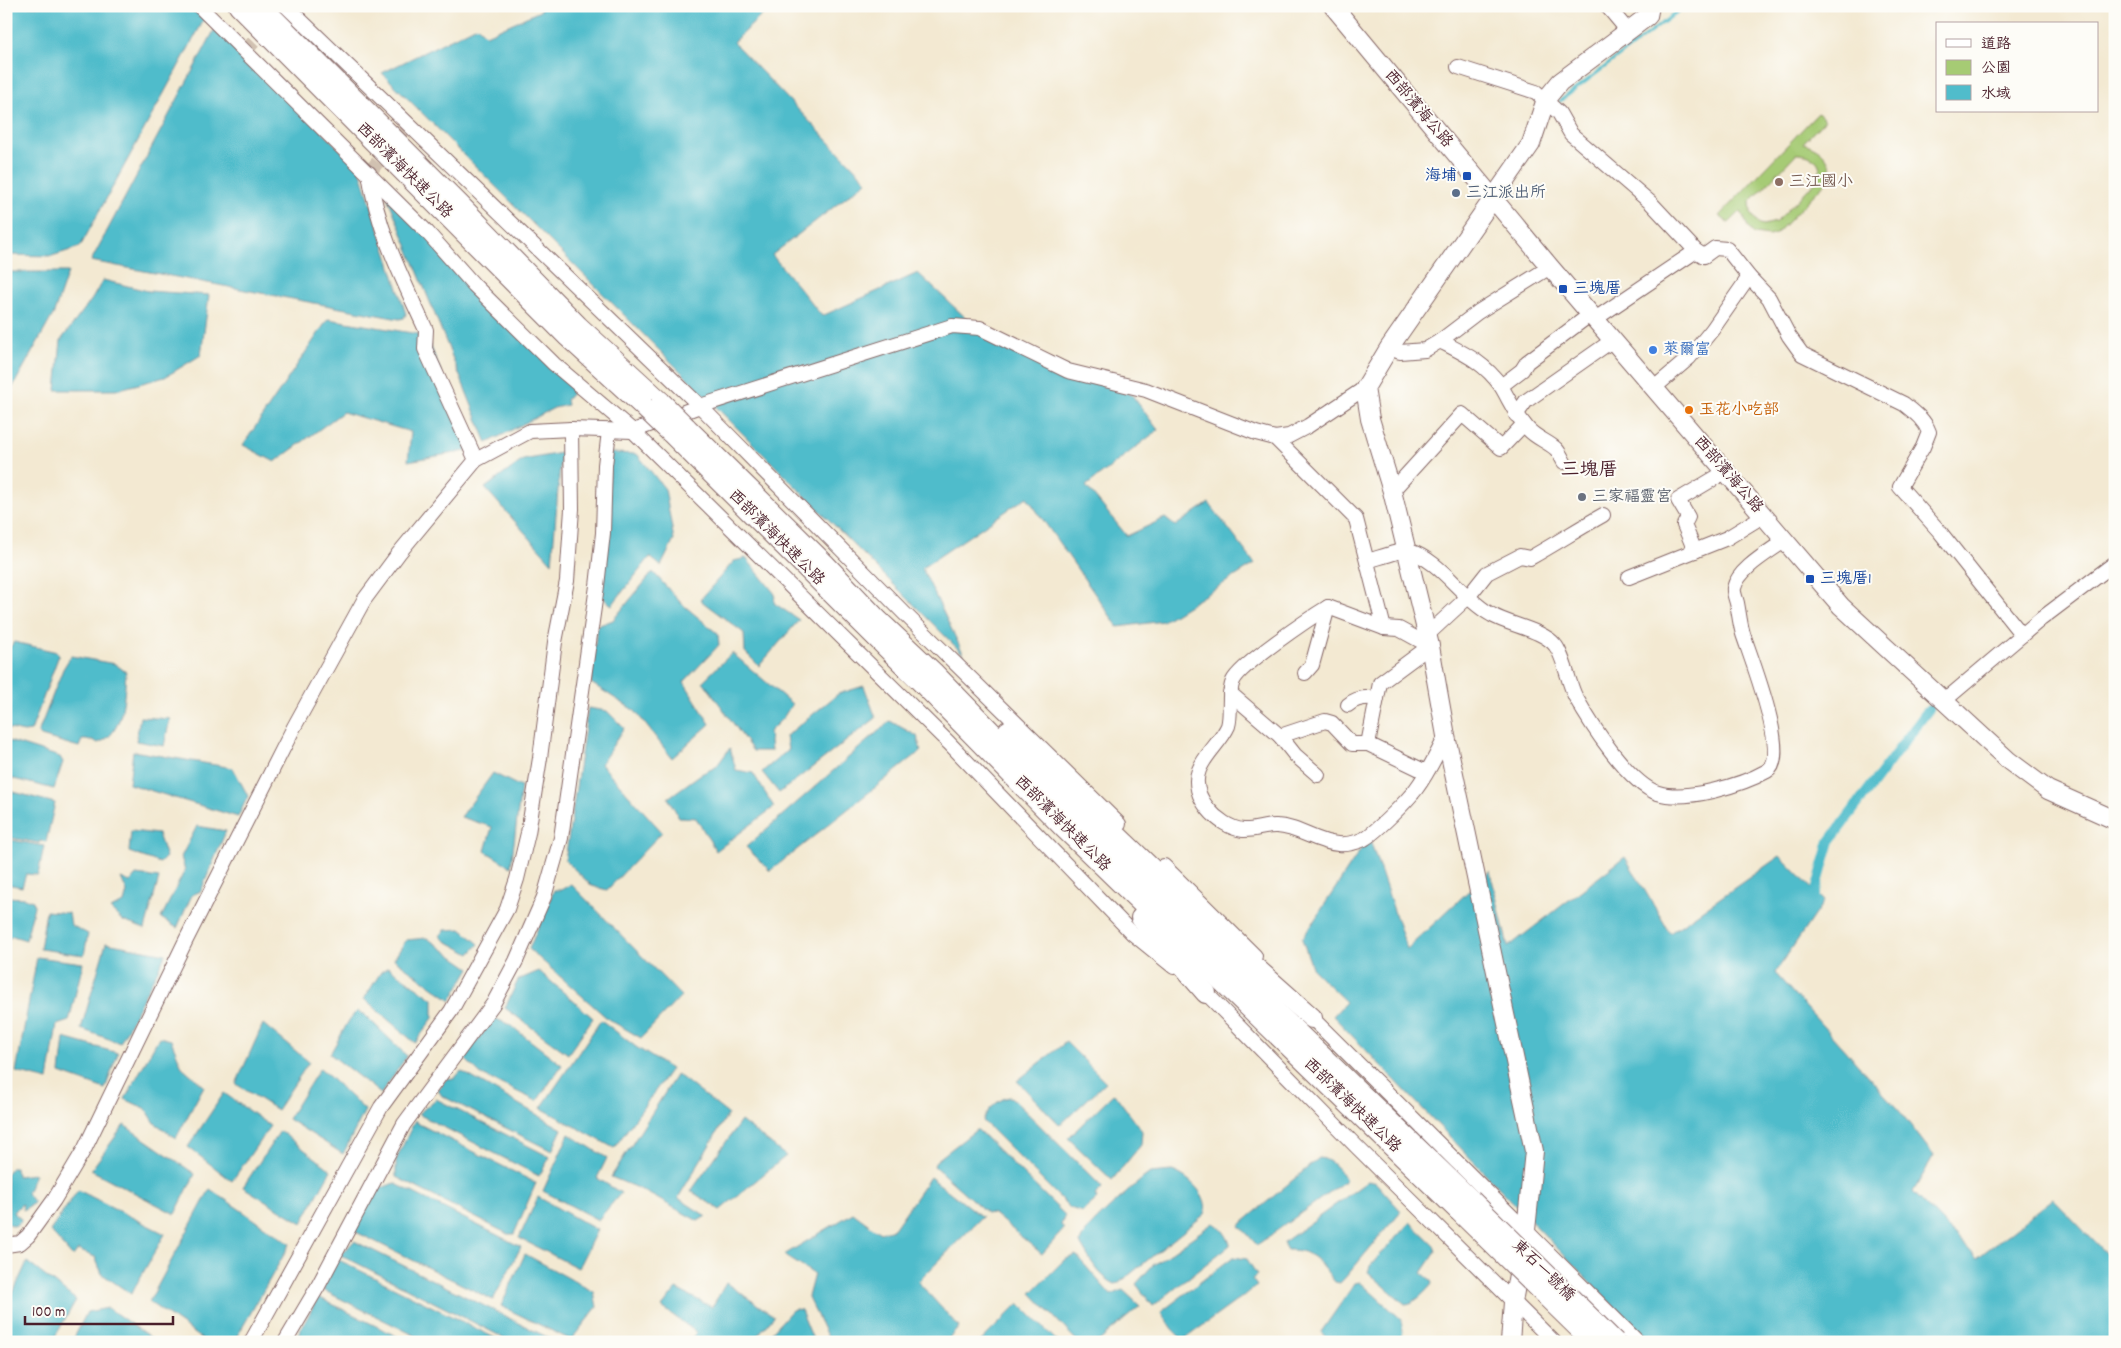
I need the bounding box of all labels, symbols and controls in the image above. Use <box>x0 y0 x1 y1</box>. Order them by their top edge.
legend <box>1936 22 2098 112</box>
text: 道路 <box>1981 34 2011 56</box>
text: 公園 <box>1981 58 2011 80</box>
street label: 西部濱海公路 <box>1378 65 1458 153</box>
text: 水域 <box>1981 84 2011 106</box>
street label: 西部濱海快速公路 <box>351 118 457 224</box>
place label: 海埔 <box>1425 165 1457 188</box>
marker: 海埔 <box>1461 170 1473 182</box>
place label: 三江國小 <box>1789 171 1853 194</box>
marker: 三江國小 <box>1773 176 1785 188</box>
place label: 三江派出所 <box>1466 182 1546 205</box>
marker: 三江派出所 <box>1450 187 1462 199</box>
place label: 三塊厝 <box>1573 278 1621 301</box>
marker: 三塊厝 <box>1557 283 1569 295</box>
place label: 萊爾富 <box>1663 339 1711 362</box>
marker: 萊爾富 <box>1647 344 1659 356</box>
place label: 玉花小吃部 <box>1699 399 1779 422</box>
marker: 玉花小吃部 <box>1683 404 1695 416</box>
street label: 西部濱海公路 <box>1688 431 1768 519</box>
district label: 三塊厝 <box>1560 458 1618 485</box>
street label: 西部濱海快速公路 <box>723 485 829 591</box>
place label: 三家福靈宮 <box>1592 486 1672 509</box>
marker: 三家福靈宮 <box>1576 491 1588 503</box>
place label: 三塊厝1 <box>1820 568 1872 591</box>
marker: 三塊厝1 <box>1804 573 1816 585</box>
street label: 西部濱海快速公路 <box>1009 771 1115 877</box>
street label: 西部濱海快速公路 <box>1298 1053 1406 1159</box>
street label: 東石一號橋 <box>1506 1235 1580 1307</box>
scale bar <box>25 1293 172 1325</box>
text: 100 m <box>32 1302 65 1324</box>

